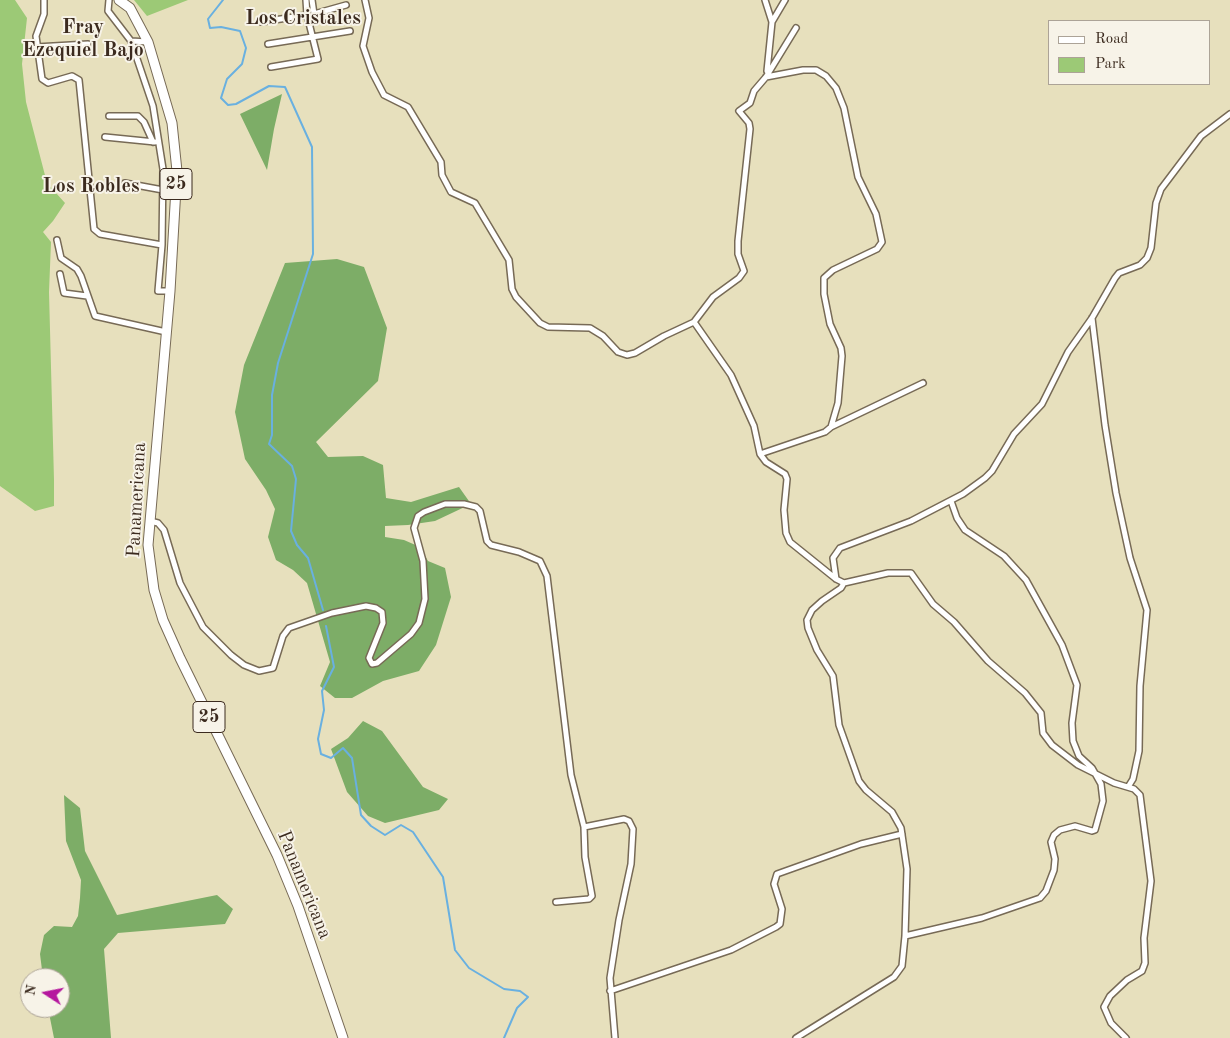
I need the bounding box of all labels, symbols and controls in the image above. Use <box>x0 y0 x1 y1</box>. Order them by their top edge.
district label: Los Cristales <box>245 7 361 31</box>
district label: Fray Ezequiel Bajo <box>22 16 144 63</box>
legend <box>1048 20 1210 85</box>
text: Road <box>1095 32 1128 47</box>
text: Park <box>1095 57 1126 72</box>
road number: 25 <box>160 168 192 200</box>
district label: Los Robles <box>42 175 140 199</box>
street label: Panamericana <box>123 442 151 558</box>
road number: 25 <box>193 702 225 732</box>
street label: Panamericana <box>272 827 336 943</box>
north arrow <box>20 968 70 1018</box>
text: N <box>23 984 39 997</box>

